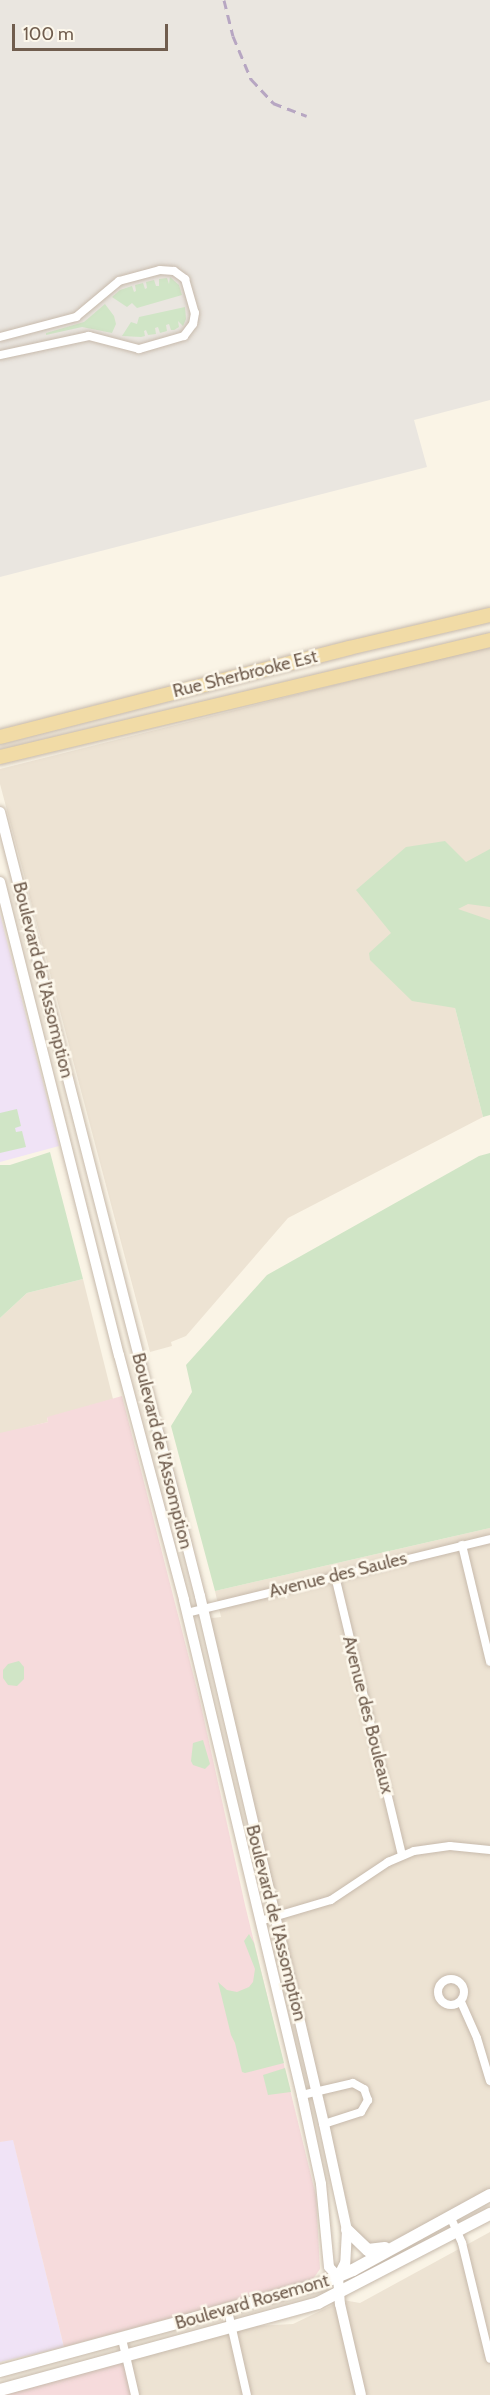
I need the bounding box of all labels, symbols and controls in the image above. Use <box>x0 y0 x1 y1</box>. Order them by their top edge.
scale bar <box>15 12 171 50</box>
text: 100 m <box>23 23 74 45</box>
street label: Rue Sherbrooke Est <box>171 646 319 702</box>
street label: Boulevard de l'Assomption <box>8 880 78 1080</box>
street label: Boulevard de l'Assomption <box>127 1351 197 1551</box>
street label: Avenue des Saules <box>267 1547 409 1603</box>
street label: Avenue des Bouleaux <box>338 1634 398 1796</box>
street label: Boulevard de l'Assomption <box>241 1823 311 2023</box>
street label: Boulevard Rosemont <box>173 2270 331 2334</box>

